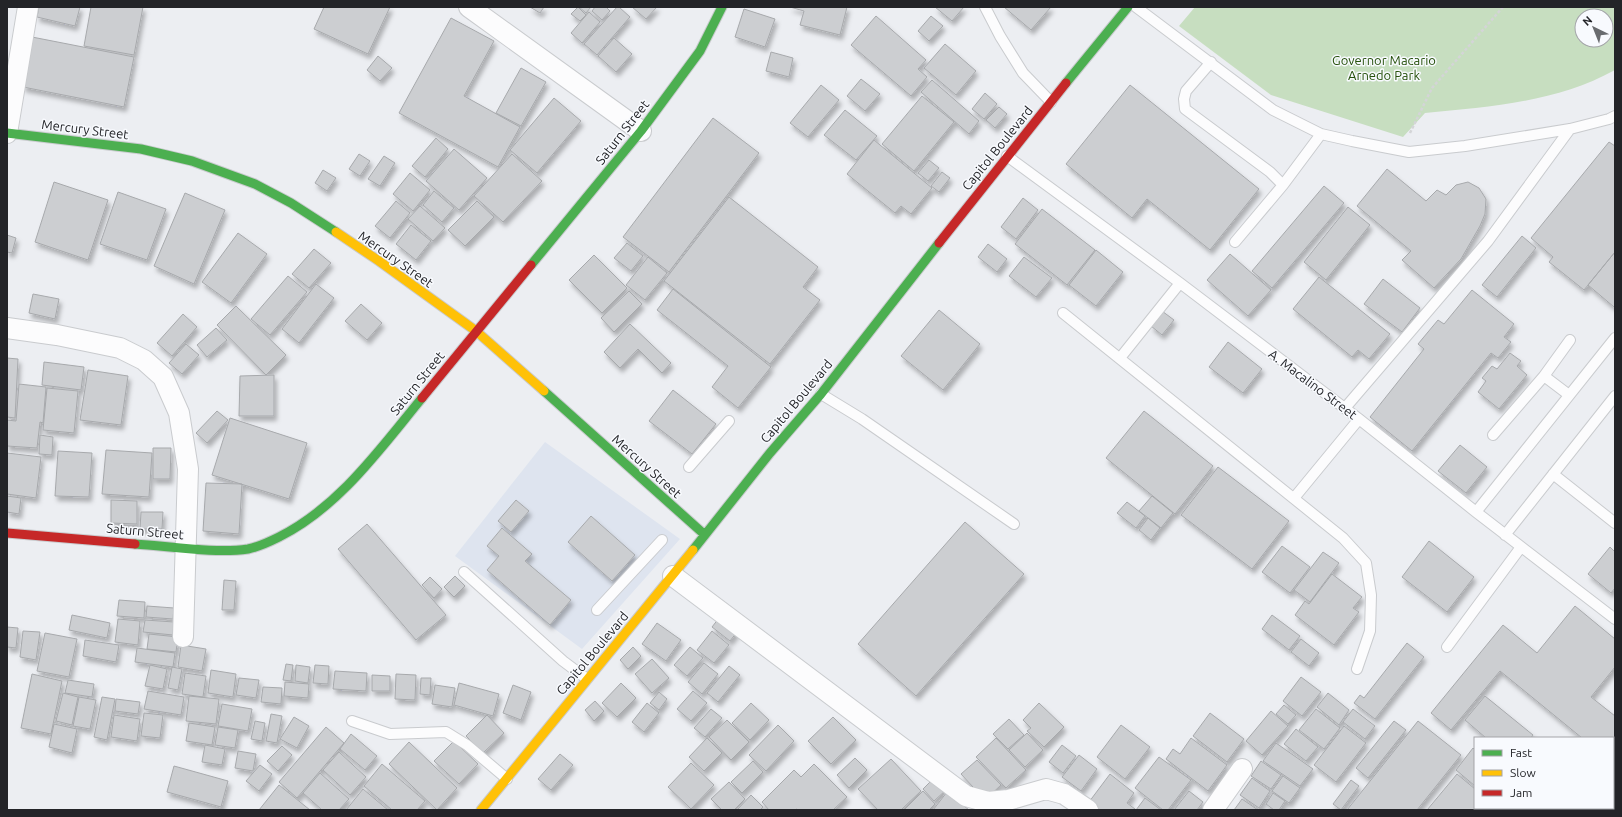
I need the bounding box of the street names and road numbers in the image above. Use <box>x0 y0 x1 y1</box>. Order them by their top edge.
street label: Saturn Street <box>593 97 651 167</box>
street label: Capitol Boulevard <box>959 103 1035 193</box>
street label: Mercury Street <box>41 117 129 141</box>
street label: Mercury Street <box>356 228 436 290</box>
street label: A. Macalino Street <box>1266 346 1360 422</box>
street label: Saturn Street <box>387 348 447 418</box>
street label: Capitol Boulevard <box>757 357 835 445</box>
street label: Mercury Street <box>610 431 684 501</box>
street label: Saturn Street <box>106 521 184 541</box>
street label: Capitol Boulevard <box>553 609 631 697</box>

